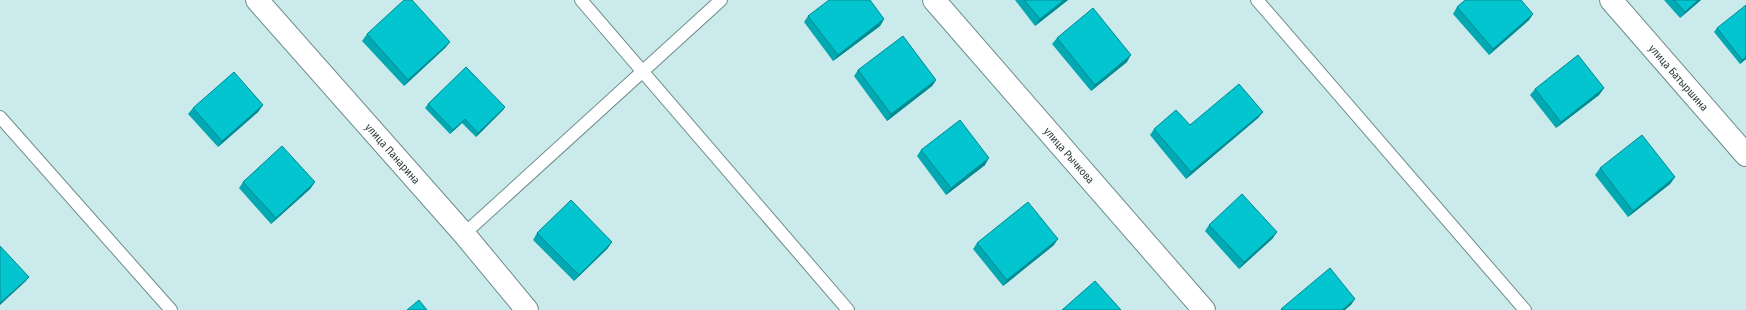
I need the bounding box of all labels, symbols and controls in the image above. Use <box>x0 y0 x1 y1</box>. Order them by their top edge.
street label: улица Батыршина <box>1646 42 1711 114</box>
street label: улица Панарина <box>362 121 423 187</box>
street label: улица Рычкова <box>1041 125 1097 186</box>

